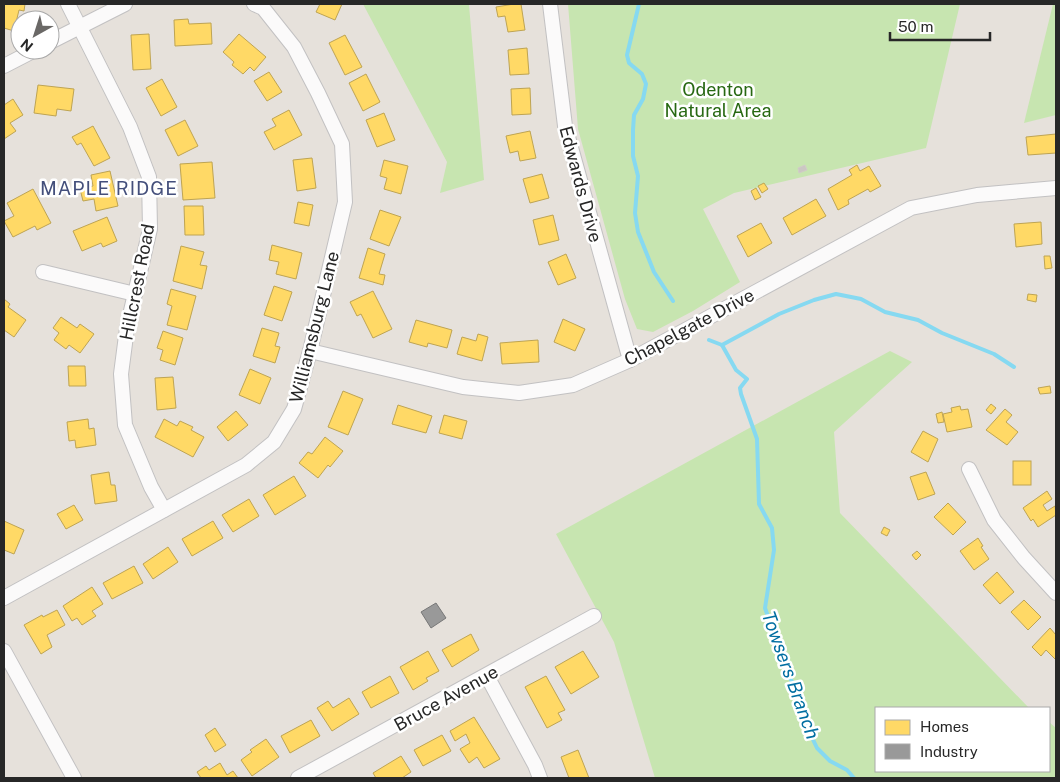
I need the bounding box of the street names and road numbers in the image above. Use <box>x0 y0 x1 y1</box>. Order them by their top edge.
street label: Edwards Drive <box>555 123 607 245</box>
street label: Hillcrest Road <box>115 222 159 342</box>
street label: Williamsburg Lane <box>285 249 343 405</box>
street label: Chapelgate Drive <box>620 284 758 370</box>
street label: Bruce Avenue <box>390 661 502 735</box>

